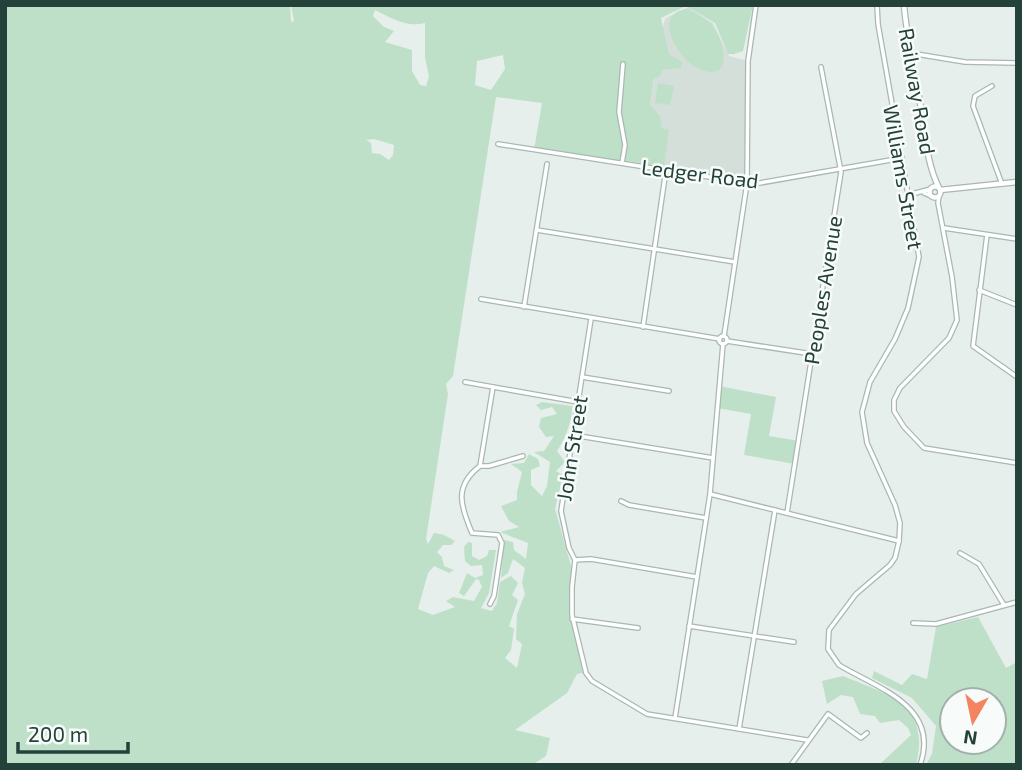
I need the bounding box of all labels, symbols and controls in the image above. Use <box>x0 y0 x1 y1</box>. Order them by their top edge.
street label: Railway Road <box>895 26 941 156</box>
street label: Williams Street <box>879 103 929 251</box>
street label: Ledger Road <box>640 153 760 193</box>
street label: Peoples Avenue <box>798 214 846 366</box>
street label: John Street <box>550 393 592 503</box>
north arrow <box>938 686 1008 756</box>
scale bar <box>18 710 128 754</box>
text: 200 m <box>28 721 88 746</box>
text: N <box>962 726 979 751</box>

